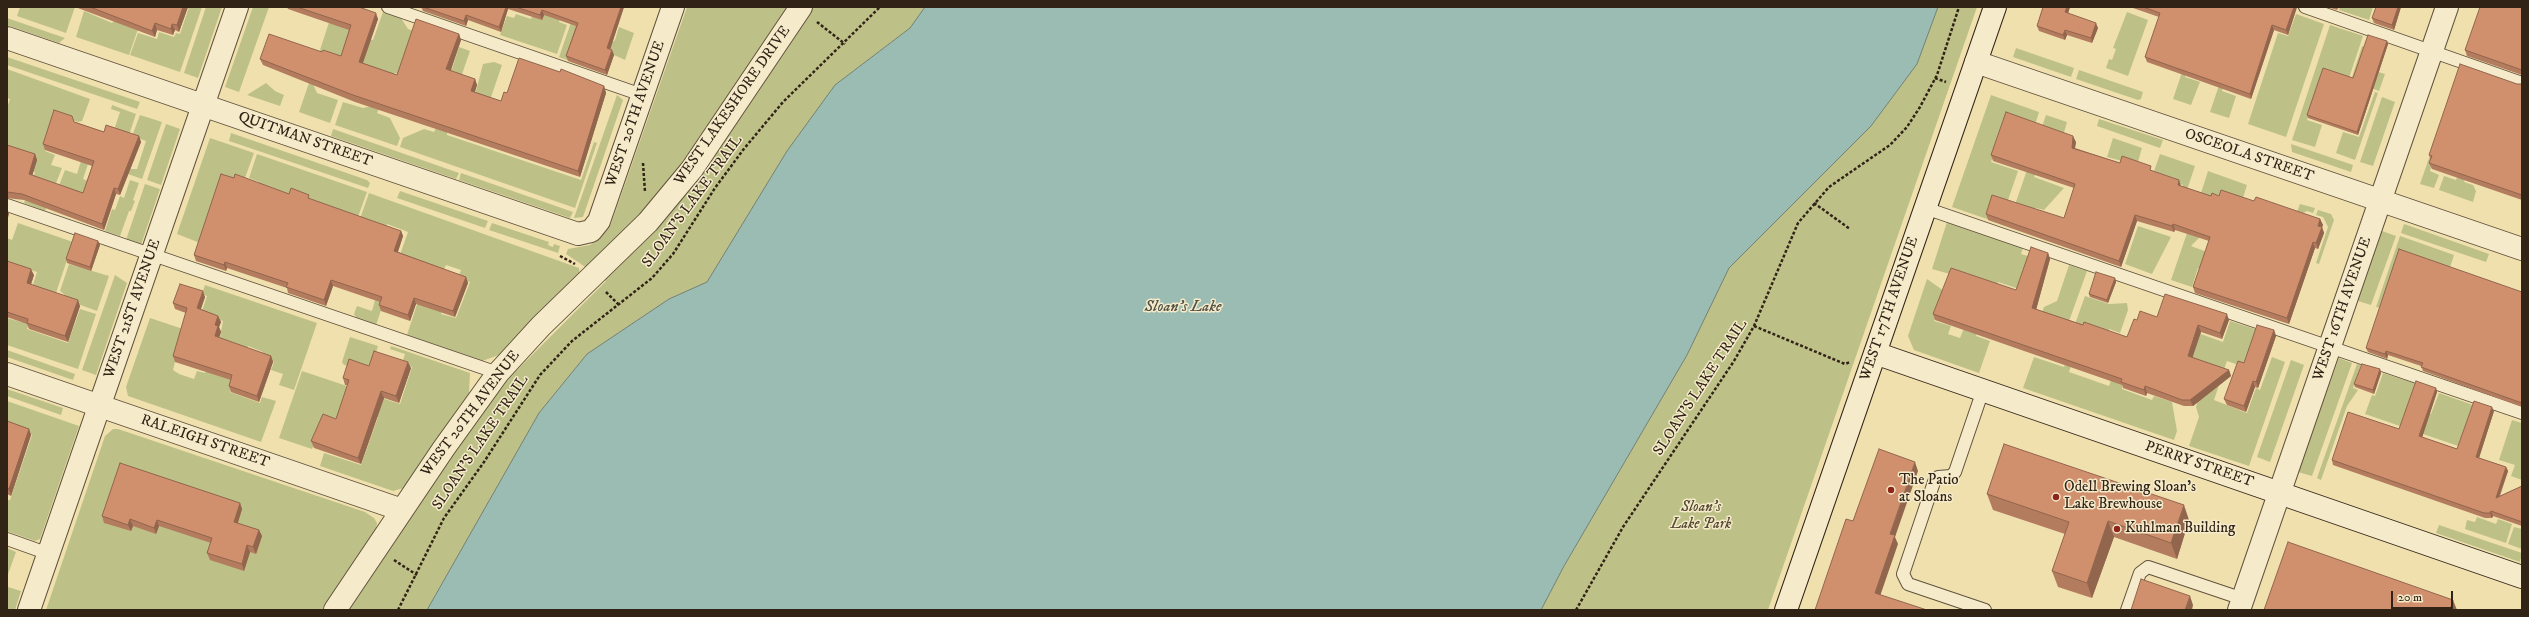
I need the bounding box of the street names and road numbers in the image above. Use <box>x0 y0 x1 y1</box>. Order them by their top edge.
street label: WEST LAKESHORE DRIVE <box>671 23 795 189</box>
street label: WEST 20TH AVENUE <box>603 39 669 189</box>
street label: QUITMAN STREET <box>236 109 374 171</box>
street label: OSCEOLA STREET <box>2182 125 2316 187</box>
street label: SLOAN'S LAKE TRAIL <box>639 132 747 272</box>
street label: WEST 17TH AVENUE <box>1857 235 1923 383</box>
street label: WEST 16TH AVENUE <box>2310 235 2376 383</box>
street label: WEST 21ST AVENUE <box>101 237 165 381</box>
street label: SLOAN'S LAKE TRAIL <box>1650 317 1752 459</box>
street label: WEST 20TH AVENUE <box>418 347 524 481</box>
street label: SLOAN'S LAKE TRAIL <box>429 372 533 514</box>
street label: RALEIGH STREET <box>138 411 272 473</box>
street label: PERRY STREET <box>2142 438 2256 492</box>

